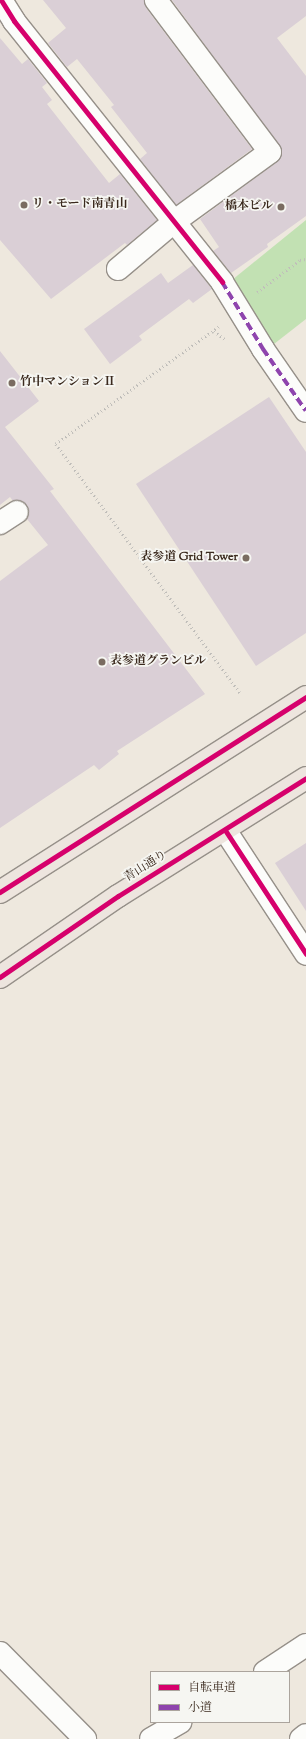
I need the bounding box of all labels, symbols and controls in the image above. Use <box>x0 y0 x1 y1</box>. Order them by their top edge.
place label: リ・モード南青山 <box>32 198 128 212</box>
marker: リ・モード南青山 <box>19 200 29 210</box>
place label: 橋本ビル <box>225 200 273 214</box>
marker: 橋本ビル <box>276 202 286 212</box>
place label: 竹中マンションⅡ <box>20 376 116 390</box>
marker: 竹中マンションⅡ <box>7 378 17 388</box>
place label: 表参道 Grid Tower <box>140 551 238 565</box>
marker: 表参道 Grid Tower <box>241 553 251 563</box>
place label: 表参道グランビル <box>110 655 206 669</box>
marker: 表参道グランビル <box>97 657 107 667</box>
street label: 青山通り <box>122 848 170 886</box>
legend <box>150 1671 290 1723</box>
text: 自転車道 <box>188 1679 236 1697</box>
text: 小道 <box>188 1699 212 1717</box>

